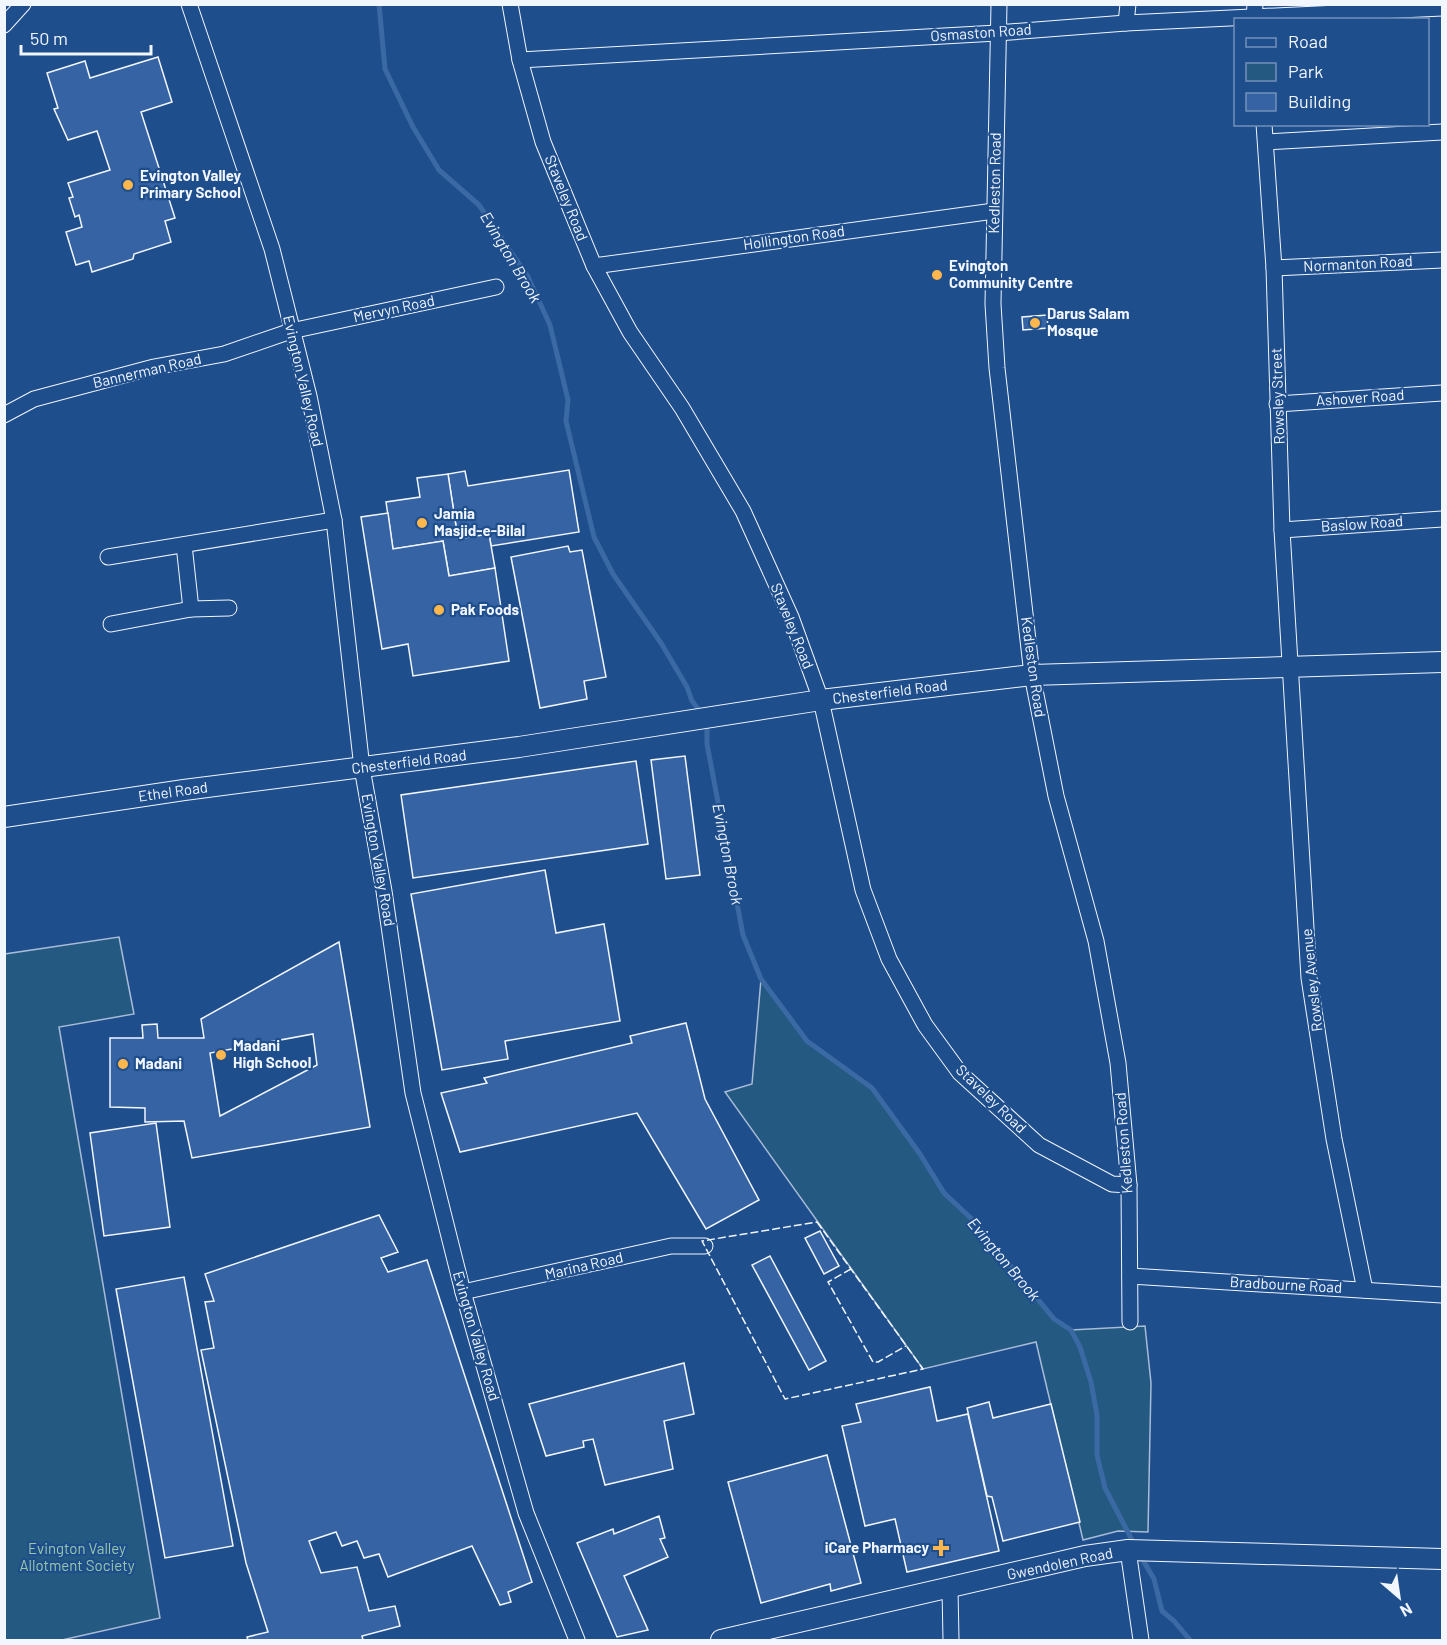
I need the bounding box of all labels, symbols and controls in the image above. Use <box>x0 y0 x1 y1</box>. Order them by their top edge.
scale bar <box>21 18 152 56</box>
legend <box>1234 18 1429 126</box>
street label: Osmaston Road <box>930 19 1032 45</box>
text: 50 m <box>30 27 68 49</box>
text: Road <box>1288 30 1328 52</box>
text: Park <box>1288 60 1323 82</box>
text: Building <box>1288 90 1351 112</box>
street label: Kedleston Road <box>984 132 1004 234</box>
street label: Staveley Road <box>542 152 592 243</box>
place label: Evington Valley Primary School <box>140 166 242 201</box>
marker: Evington Valley Primary School <box>121 178 135 192</box>
water label: Evington Brook <box>477 208 546 306</box>
street label: Hollington Road <box>742 221 846 253</box>
street label: Normanton Road <box>1303 251 1413 275</box>
place label: Evington Community Centre <box>949 256 1073 291</box>
marker: Evington Community Centre <box>930 268 944 282</box>
street label: Mervyn Road <box>351 291 436 325</box>
place label: Darus Salam Mosque <box>1047 304 1129 339</box>
street label: Evington Valley Road <box>280 313 328 448</box>
marker: Darus Salam Mosque <box>1028 316 1042 330</box>
street label: Rowsley Street <box>1266 347 1288 445</box>
street label: Bannerman Road <box>91 349 203 391</box>
street label: Ashover Road <box>1315 385 1405 409</box>
place label: Jamia Masjid-e-Bilal <box>434 504 525 539</box>
street label: Baslow Road <box>1320 511 1404 535</box>
marker: Jamia Masjid-e-Bilal <box>415 516 429 530</box>
street label: Staveley Road <box>768 580 818 671</box>
place label: Pak Foods <box>451 600 519 618</box>
marker: Pak Foods <box>432 603 446 617</box>
street label: Kedleston Road <box>1018 615 1050 718</box>
street label: Chesterfield Road <box>831 675 948 707</box>
street label: Chesterfield Road <box>350 745 467 777</box>
street label: Ethel Road <box>137 777 209 805</box>
street label: Evington Valley Road <box>358 792 400 927</box>
water label: Evington Brook <box>709 802 748 906</box>
street label: Rowsley Avenue <box>1297 928 1325 1032</box>
place label: Madani High School <box>233 1036 311 1071</box>
marker: Madani High School <box>214 1048 228 1062</box>
place label: Madani <box>135 1054 182 1072</box>
marker: Madani <box>116 1057 130 1071</box>
street label: Staveley Road <box>953 1060 1031 1136</box>
street label: Kedleston Road <box>1110 1092 1136 1194</box>
water label: Evington Brook <box>964 1213 1045 1304</box>
street label: Marina Road <box>543 1247 625 1283</box>
street label: Evington Valley Road <box>450 1269 504 1403</box>
street label: Bradbourne Road <box>1229 1272 1343 1296</box>
place label: iCare Pharmacy <box>825 1538 929 1556</box>
park label: Evington Valley Allotment Society <box>19 1539 135 1574</box>
marker: iCare Pharmacy <box>934 1541 948 1555</box>
street label: Gwendolen Road <box>1005 1543 1114 1583</box>
north arrow <box>1369 1567 1429 1627</box>
text: N <box>1397 1600 1416 1621</box>

